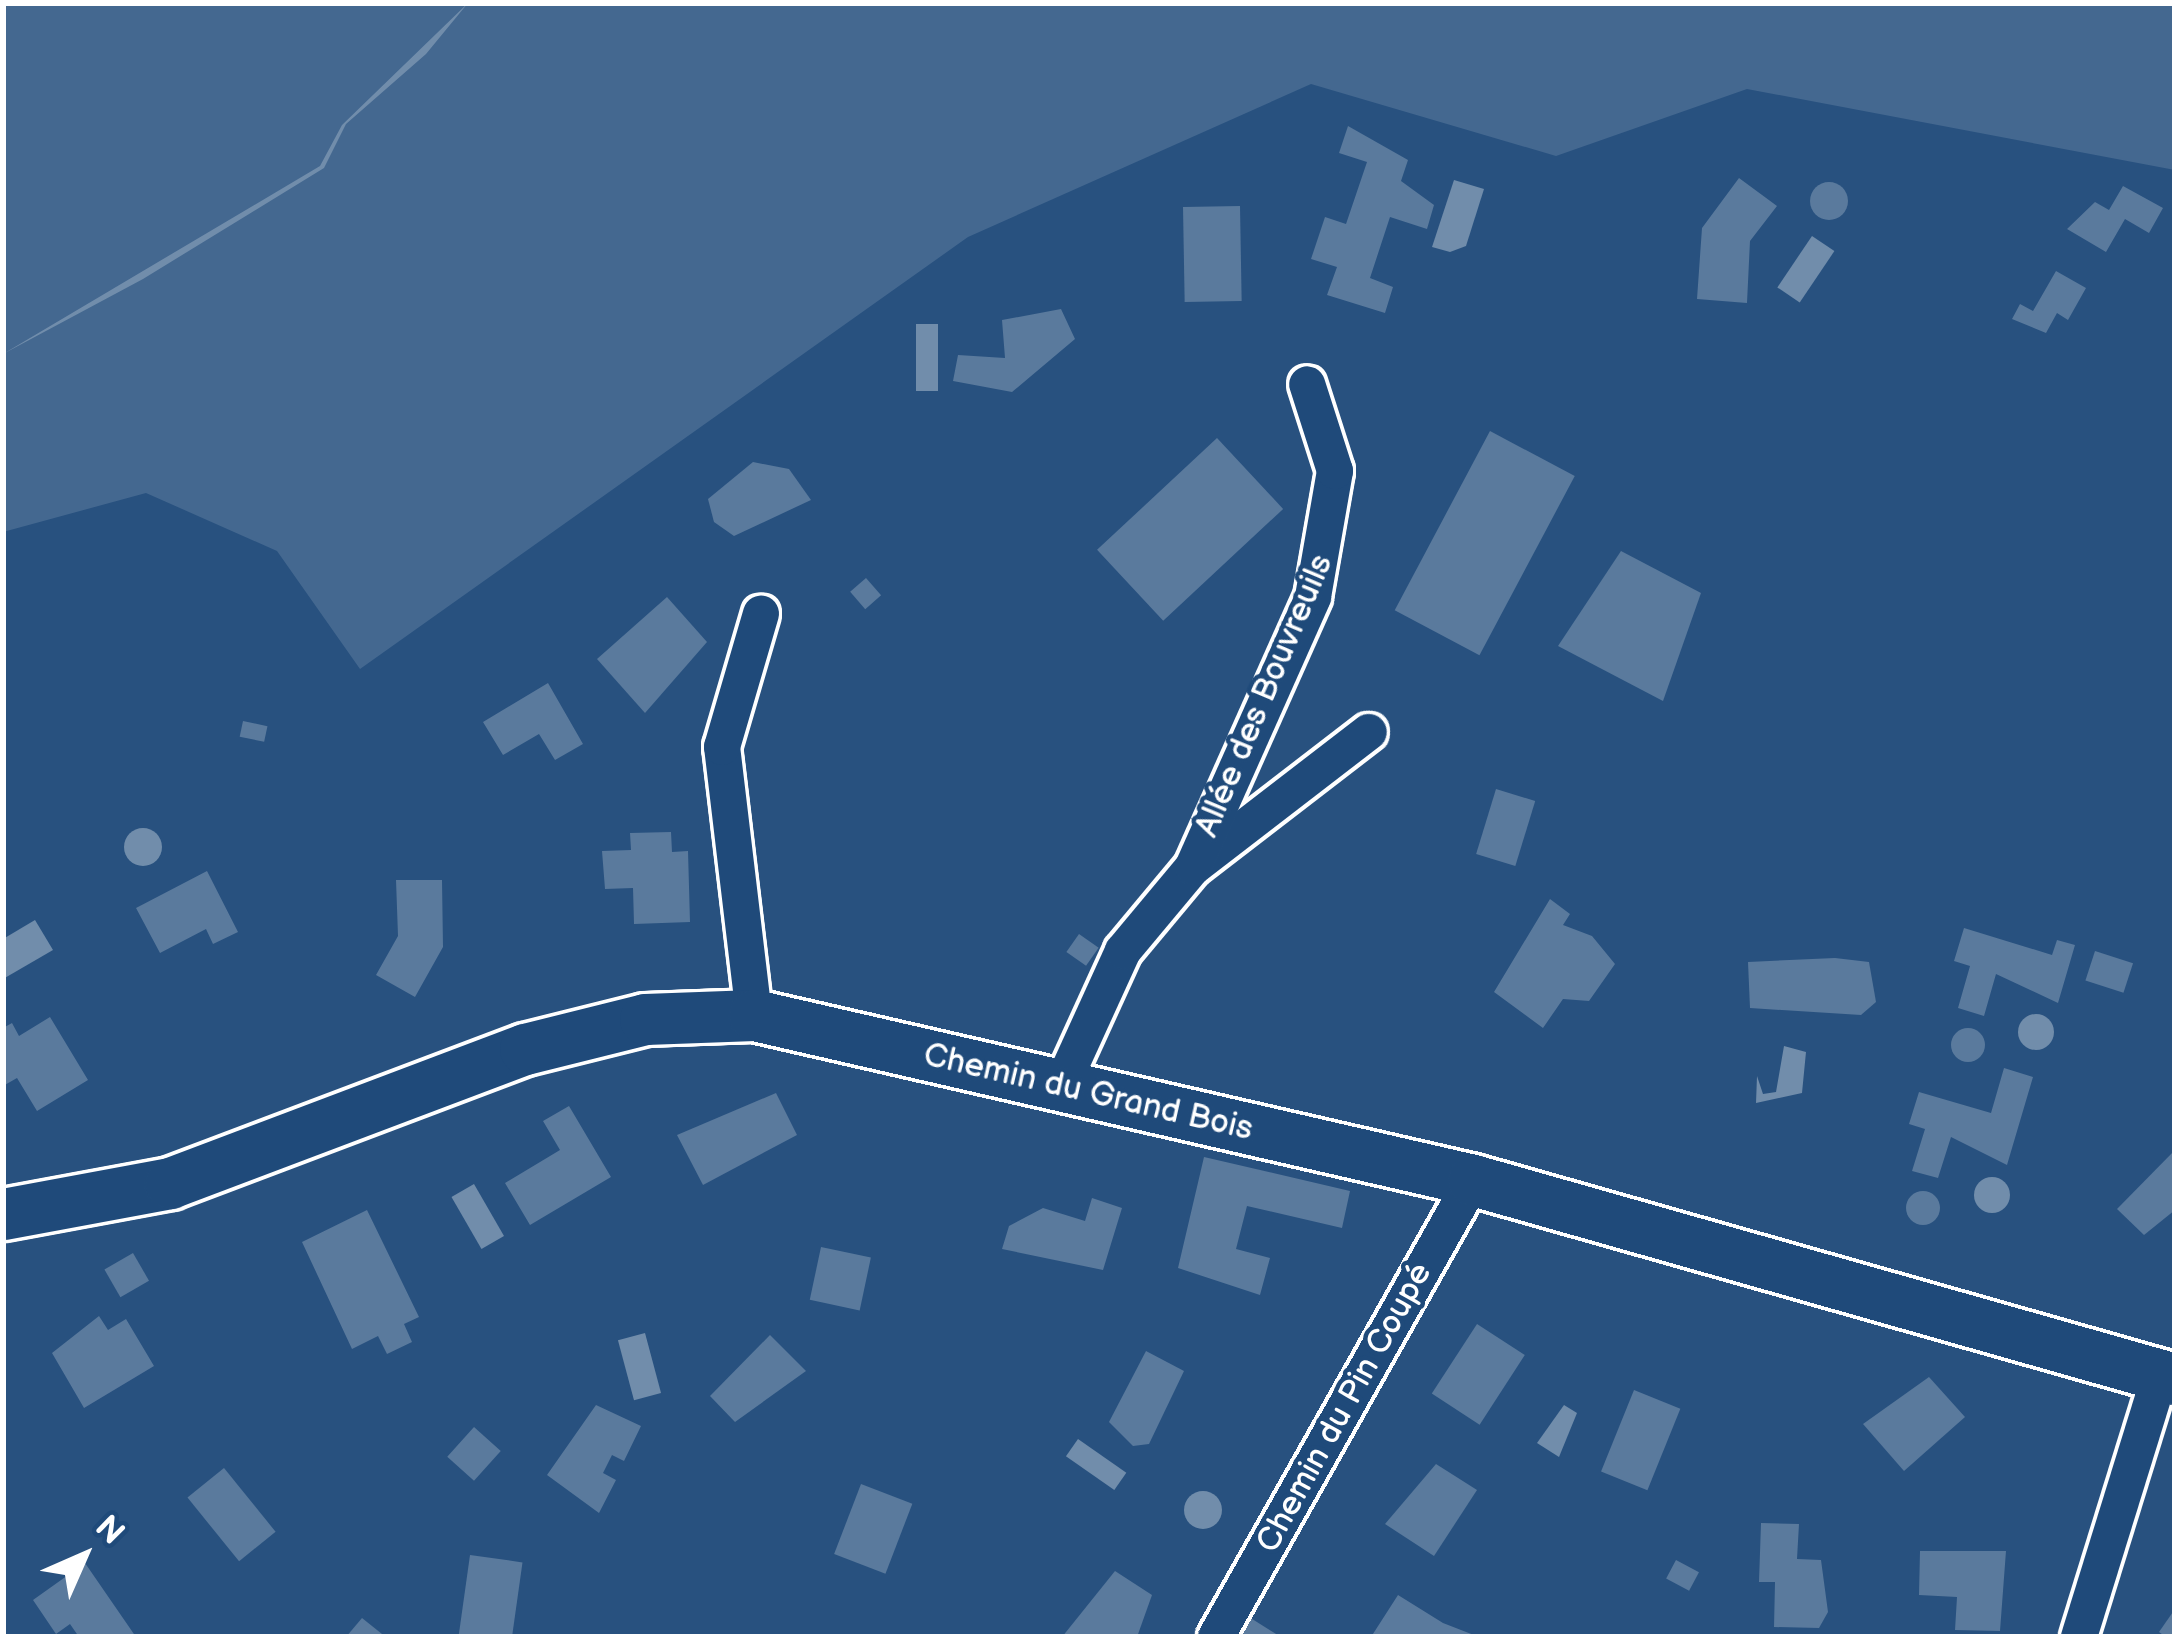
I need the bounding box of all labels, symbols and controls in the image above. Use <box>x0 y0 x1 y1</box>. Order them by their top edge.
street label: Allée des Bouvreuils <box>1188 549 1342 843</box>
street label: Chemin du Grand Bois <box>920 1036 1256 1150</box>
street label: Chemin du Pin Coupé <box>1249 1256 1441 1560</box>
north arrow <box>24 1496 144 1616</box>
text: N <box>87 1508 132 1553</box>

